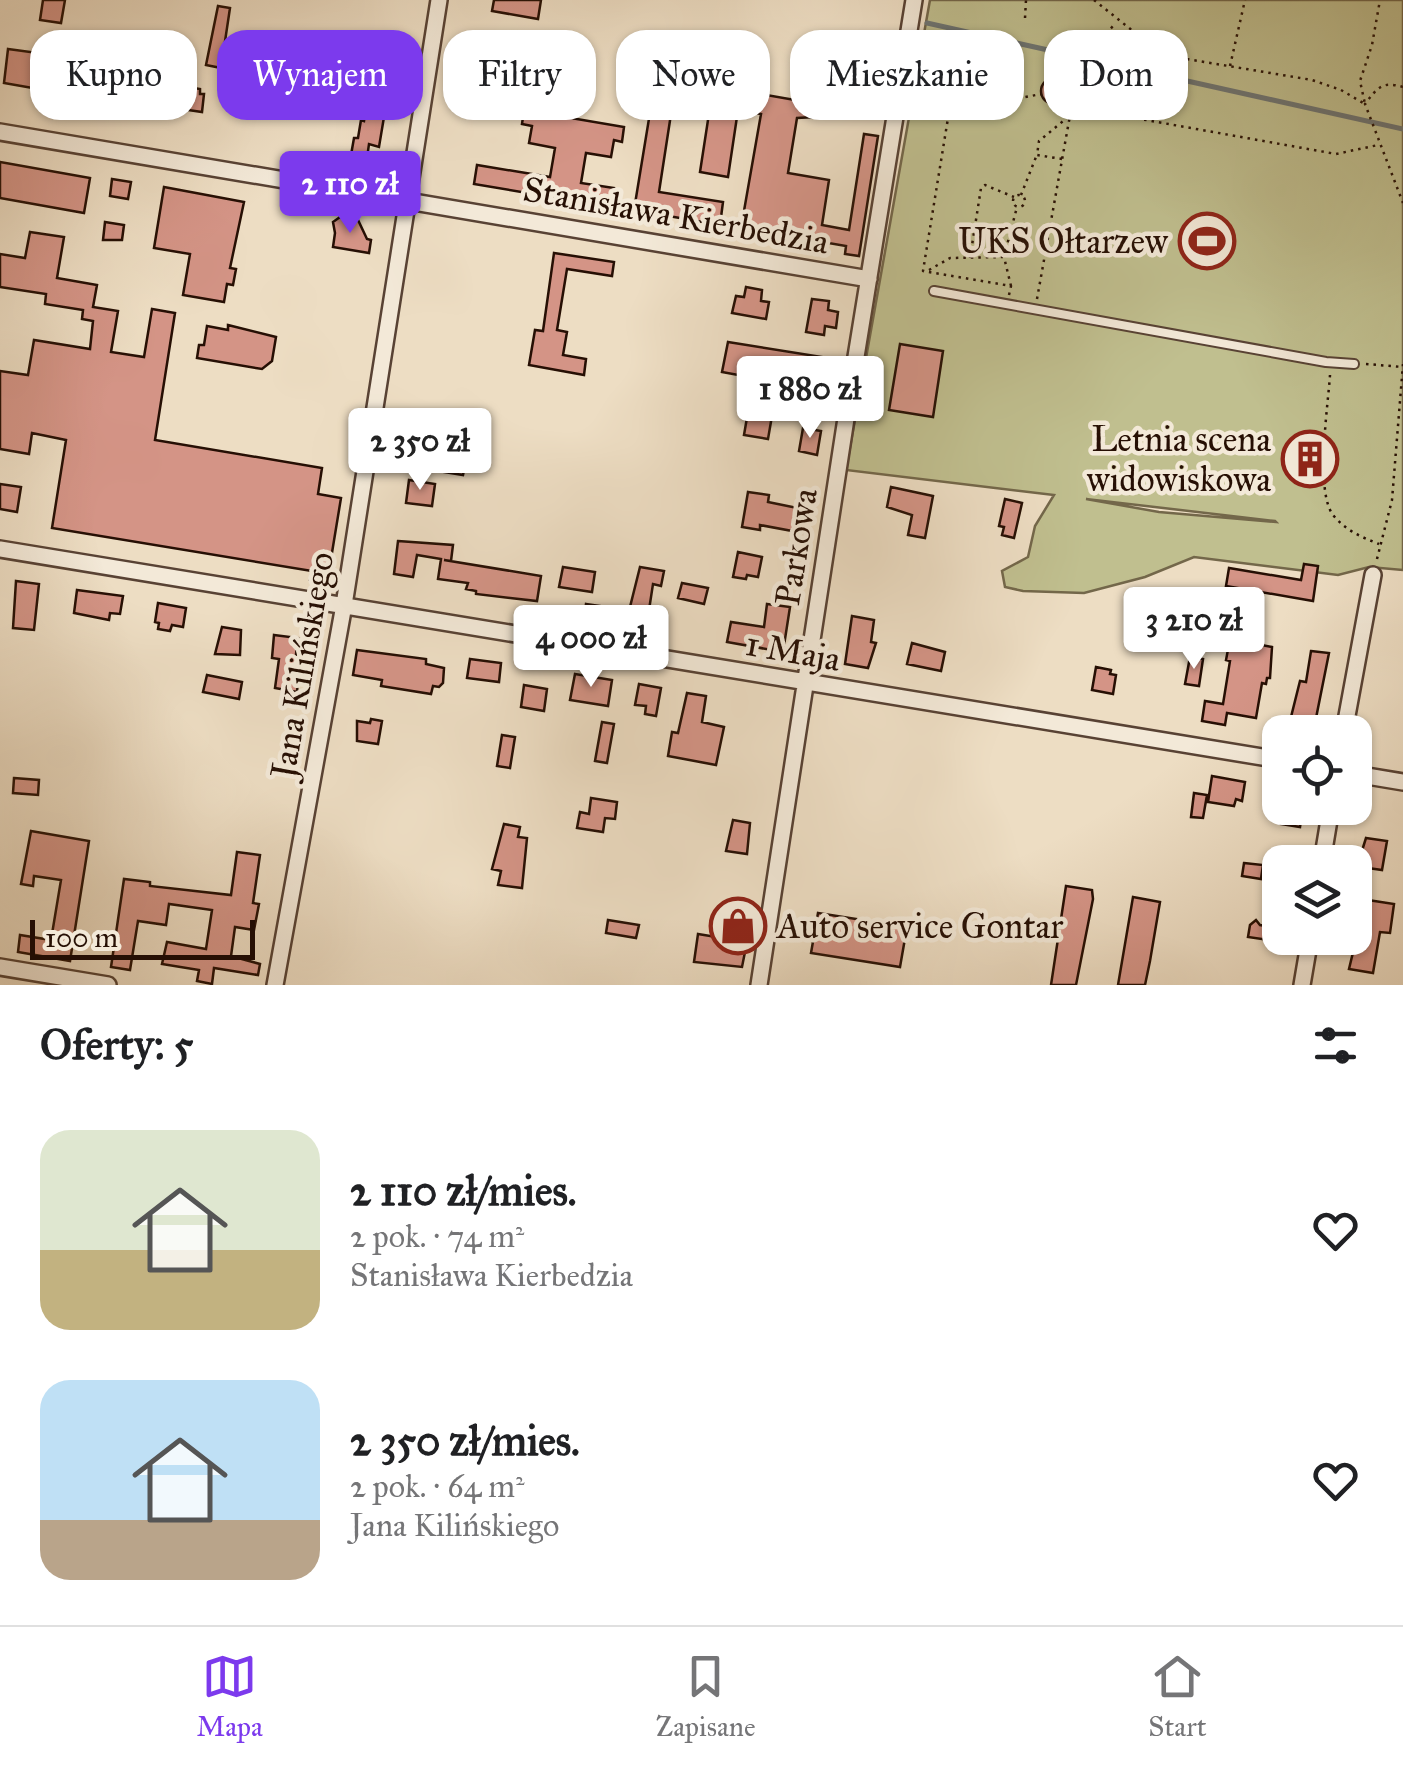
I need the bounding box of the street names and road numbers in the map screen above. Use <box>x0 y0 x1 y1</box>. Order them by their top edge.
street label: Stanisława Kierbedzia <box>520 167 832 264</box>
street label: Parkowa <box>766 485 827 609</box>
street label: Jana Kilińskiego <box>261 549 344 786</box>
street label: 1 Maja <box>742 622 844 681</box>

